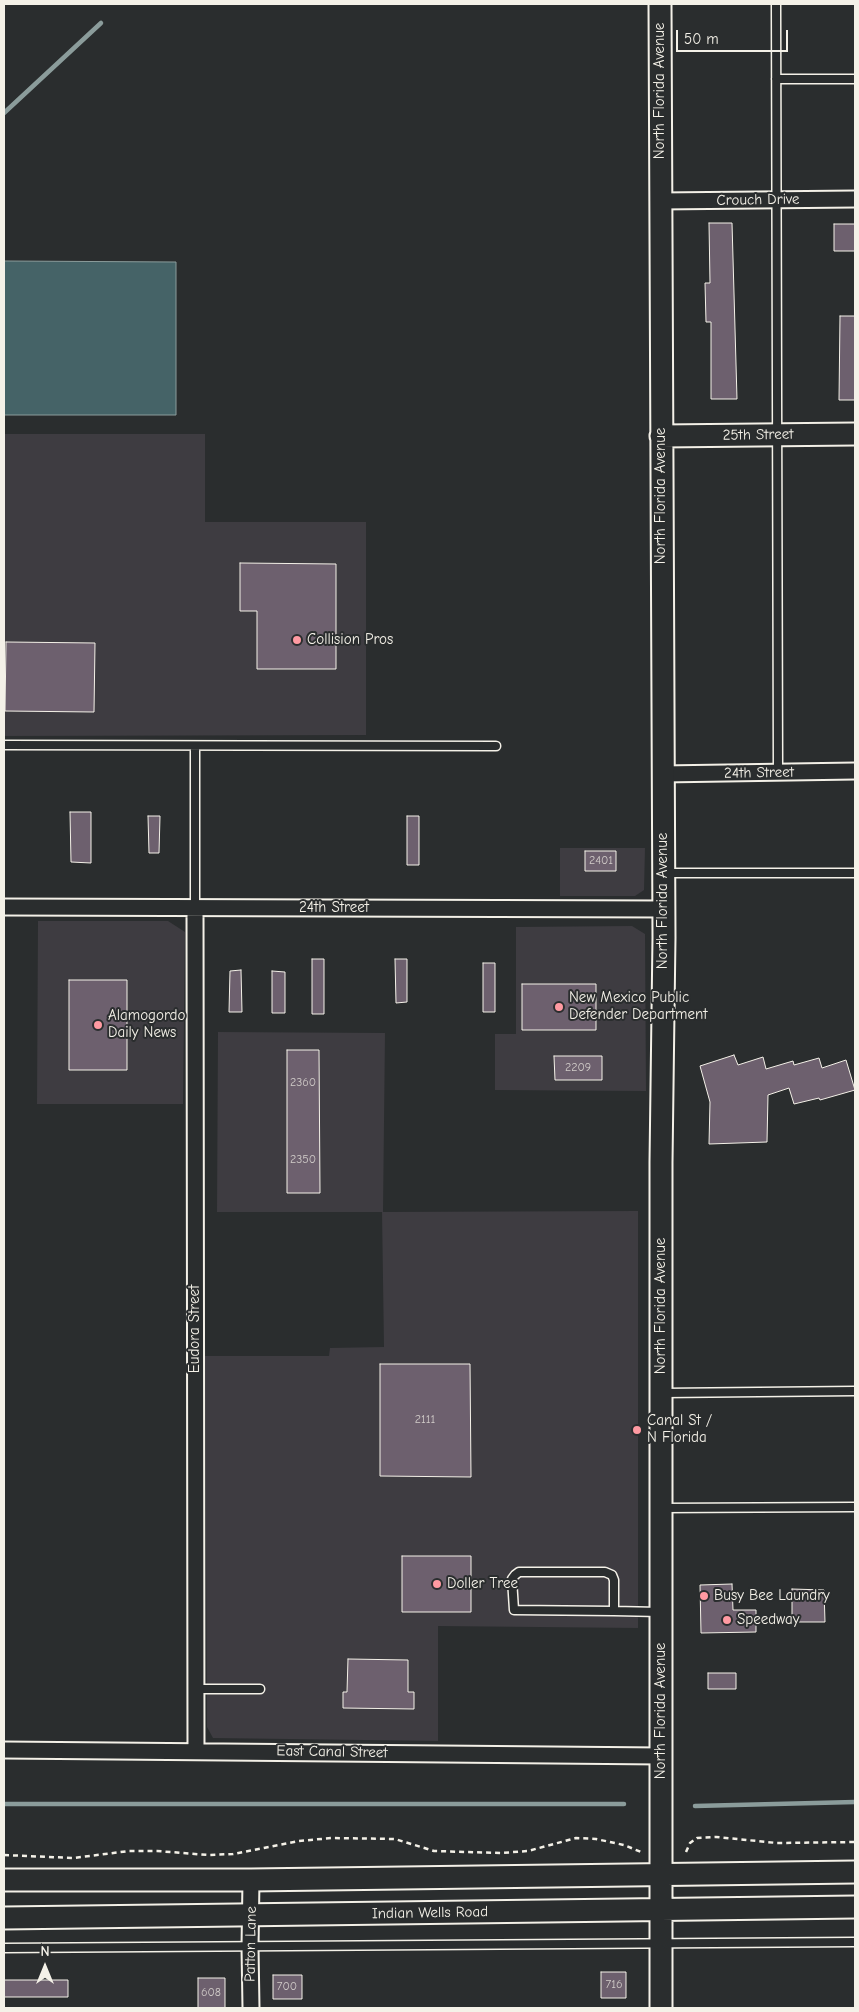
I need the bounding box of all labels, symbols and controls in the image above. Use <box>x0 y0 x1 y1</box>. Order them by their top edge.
scale bar <box>679 20 792 52</box>
street label: North Florida Avenue <box>651 23 669 159</box>
text: 50 m <box>684 30 719 48</box>
street label: Crouch Drive <box>716 190 800 210</box>
street label: 25th Street <box>722 425 794 445</box>
street label: North Florida Avenue <box>652 428 670 564</box>
place label: Collision Pros <box>307 631 393 649</box>
marker: Collision Pros <box>291 634 303 646</box>
street label: 24th Street <box>724 763 794 783</box>
street label: North Florida Avenue <box>654 833 672 969</box>
house number: 2401 <box>589 854 613 868</box>
street label: 24th Street <box>299 899 369 917</box>
place label: New Mexico Public Defender Department <box>569 989 708 1024</box>
marker: New Mexico Public Defender Department <box>553 1001 565 1013</box>
place label: Alamogordo Daily News <box>108 1007 185 1042</box>
marker: Alamogordo Daily News <box>92 1019 104 1031</box>
house number: 2209 <box>565 1061 591 1075</box>
house number: 2360 <box>290 1076 316 1090</box>
house number: 2350 <box>290 1153 316 1167</box>
street label: North Florida Avenue <box>652 1238 670 1374</box>
street label: Eudora Street <box>186 1285 204 1373</box>
place label: Canal St / N Florida <box>647 1412 712 1447</box>
house number: 2111 <box>415 1413 435 1427</box>
marker: Canal St / N Florida <box>631 1424 643 1436</box>
place label: Doller Tree <box>447 1575 518 1593</box>
marker: Doller Tree <box>431 1578 443 1590</box>
place label: Busy Bee Laundry <box>714 1587 830 1605</box>
marker: Busy Bee Laundry <box>698 1590 710 1602</box>
place label: Speedway <box>737 1611 799 1629</box>
marker: Speedway <box>721 1614 733 1626</box>
street label: North Florida Avenue <box>652 1643 670 1779</box>
street label: East Canal Street <box>276 1742 388 1762</box>
street label: Indian Wells Road <box>372 1903 488 1923</box>
street label: Patton Lane <box>241 1906 261 1982</box>
north arrow <box>20 1942 70 1992</box>
text: N <box>40 1943 50 1960</box>
house number: 716 <box>606 1978 622 1992</box>
house number: 700 <box>277 1980 297 1994</box>
house number: 608 <box>201 1986 221 2000</box>

